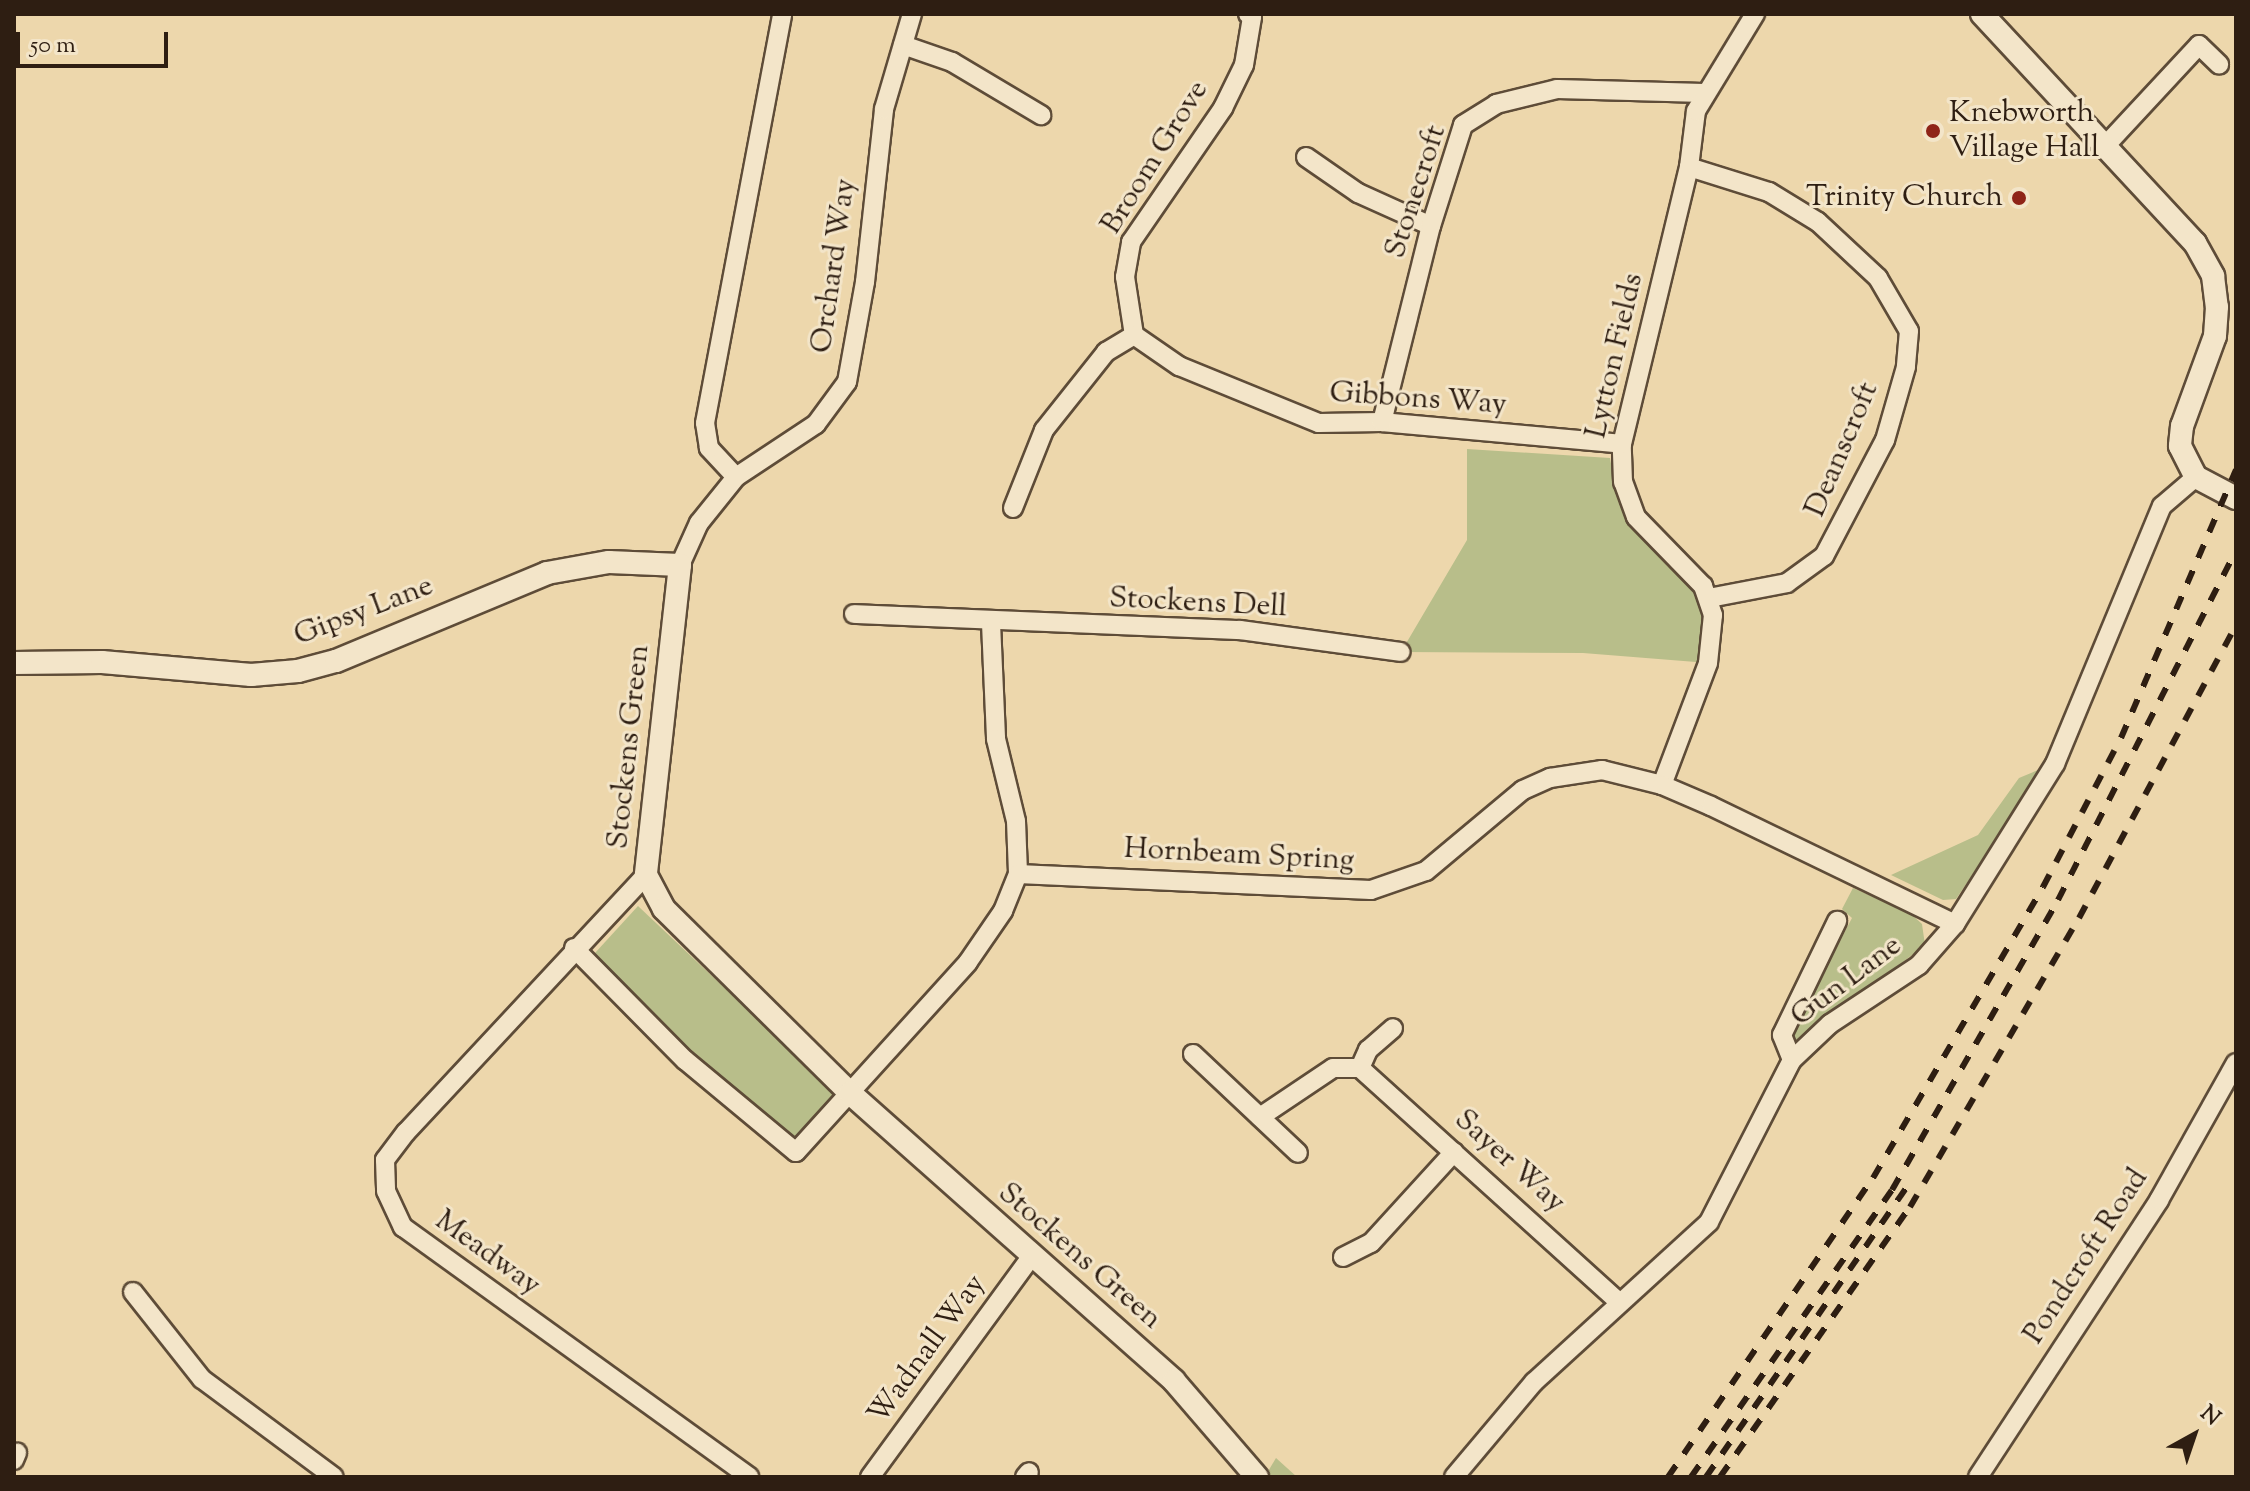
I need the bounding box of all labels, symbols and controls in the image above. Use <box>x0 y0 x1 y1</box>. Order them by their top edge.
scale bar <box>20 16 172 66</box>
text: 50 m <box>30 29 76 63</box>
street label: Broom Grove <box>1095 75 1217 241</box>
place label: Knebworth Village Hall <box>1949 96 2099 166</box>
street label: Stonecroft <box>1379 121 1455 263</box>
marker: Knebworth Village Hall <box>1924 122 1942 140</box>
street label: Orchard Way <box>805 176 865 356</box>
place label: Trinity Church <box>1806 180 2003 216</box>
marker: Trinity Church <box>2010 189 2028 207</box>
street label: Lytton Fields <box>1580 270 1652 442</box>
street label: Gibbons Way <box>1328 376 1508 424</box>
street label: Deanscroft <box>1799 377 1887 523</box>
street label: Gipsy Lane <box>289 569 439 655</box>
street label: Stockens Dell <box>1108 581 1288 627</box>
street label: Stockens Green <box>601 643 659 851</box>
street label: Hornbeam Spring <box>1123 832 1355 880</box>
street label: Gun Lane <box>1785 929 1909 1035</box>
street label: Sayer Way <box>1446 1103 1572 1221</box>
street label: Pondcroft Road <box>2017 1163 2157 1351</box>
street label: Stockens Green <box>990 1176 1168 1338</box>
street label: Meadway <box>427 1204 547 1304</box>
street label: Wadnall Way <box>862 1268 994 1432</box>
north arrow <box>2154 1395 2234 1475</box>
text: N <box>2192 1399 2226 1435</box>

